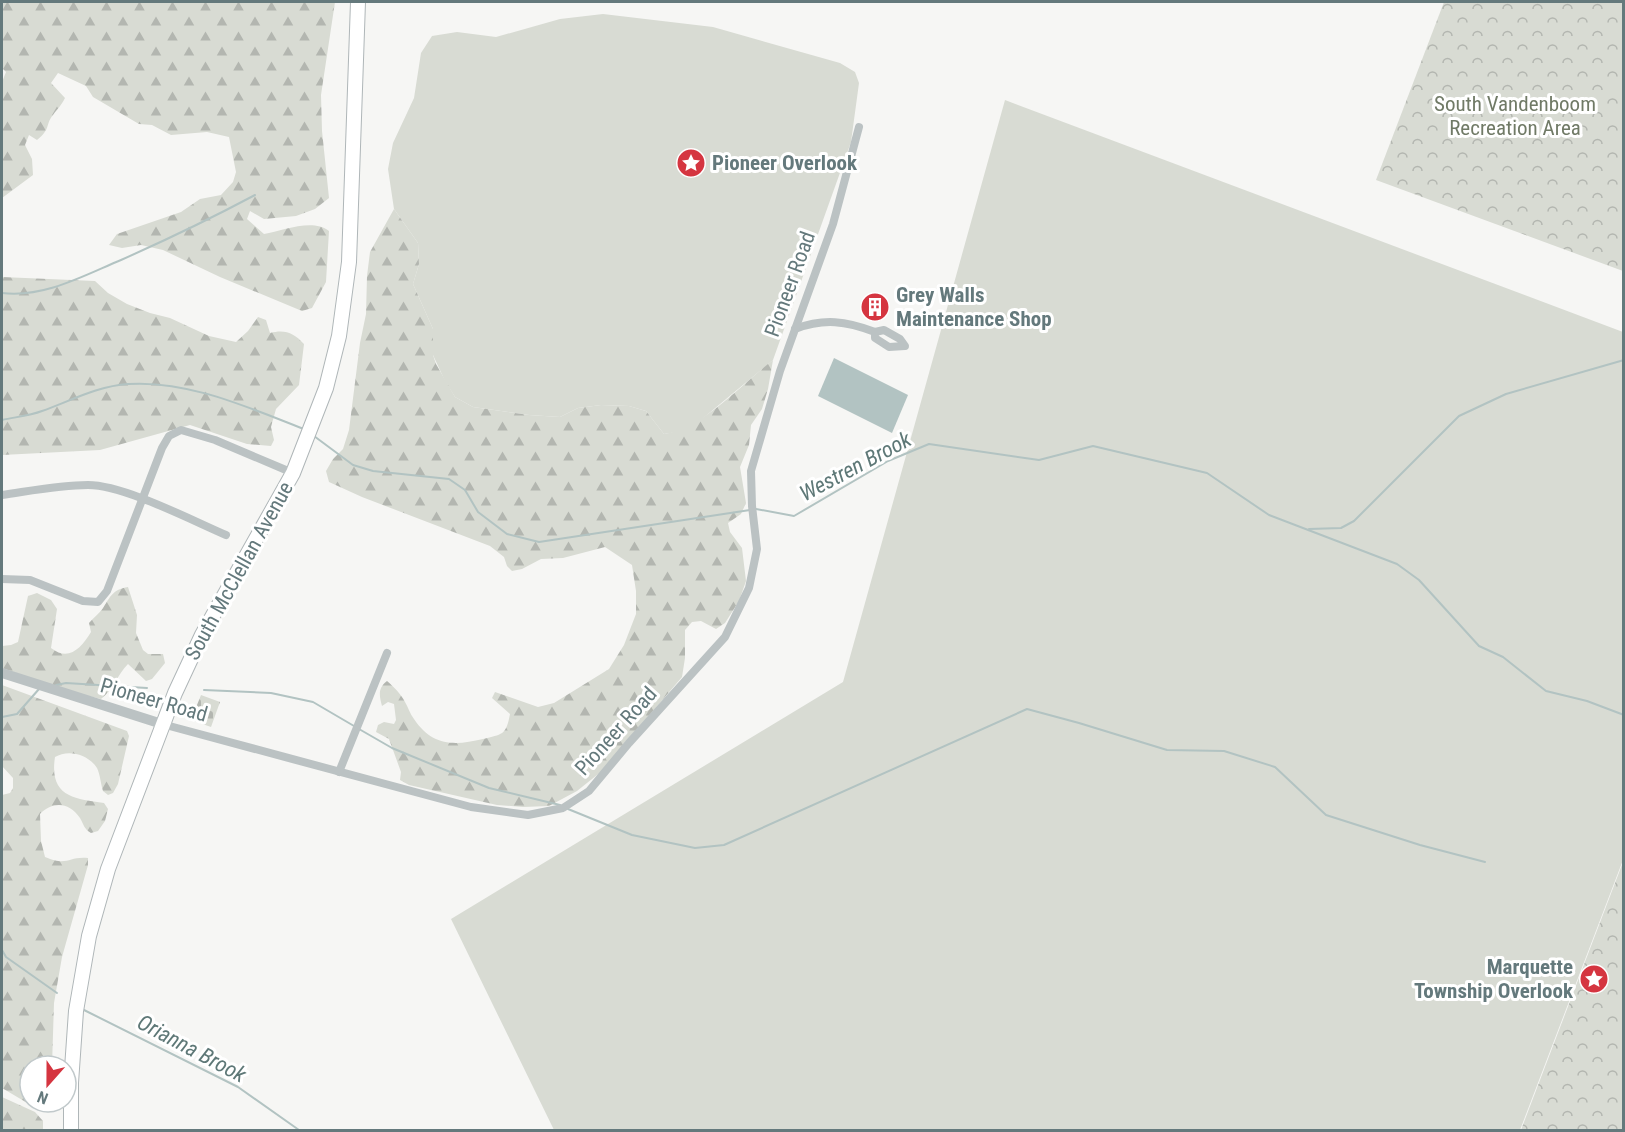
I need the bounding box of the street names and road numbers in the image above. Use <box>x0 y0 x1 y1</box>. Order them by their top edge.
street label: Pioneer Road <box>760 228 820 340</box>
street label: South McClellan Avenue <box>180 478 298 664</box>
street label: Pioneer Road <box>98 673 210 727</box>
street label: Pioneer Road <box>570 682 662 780</box>

